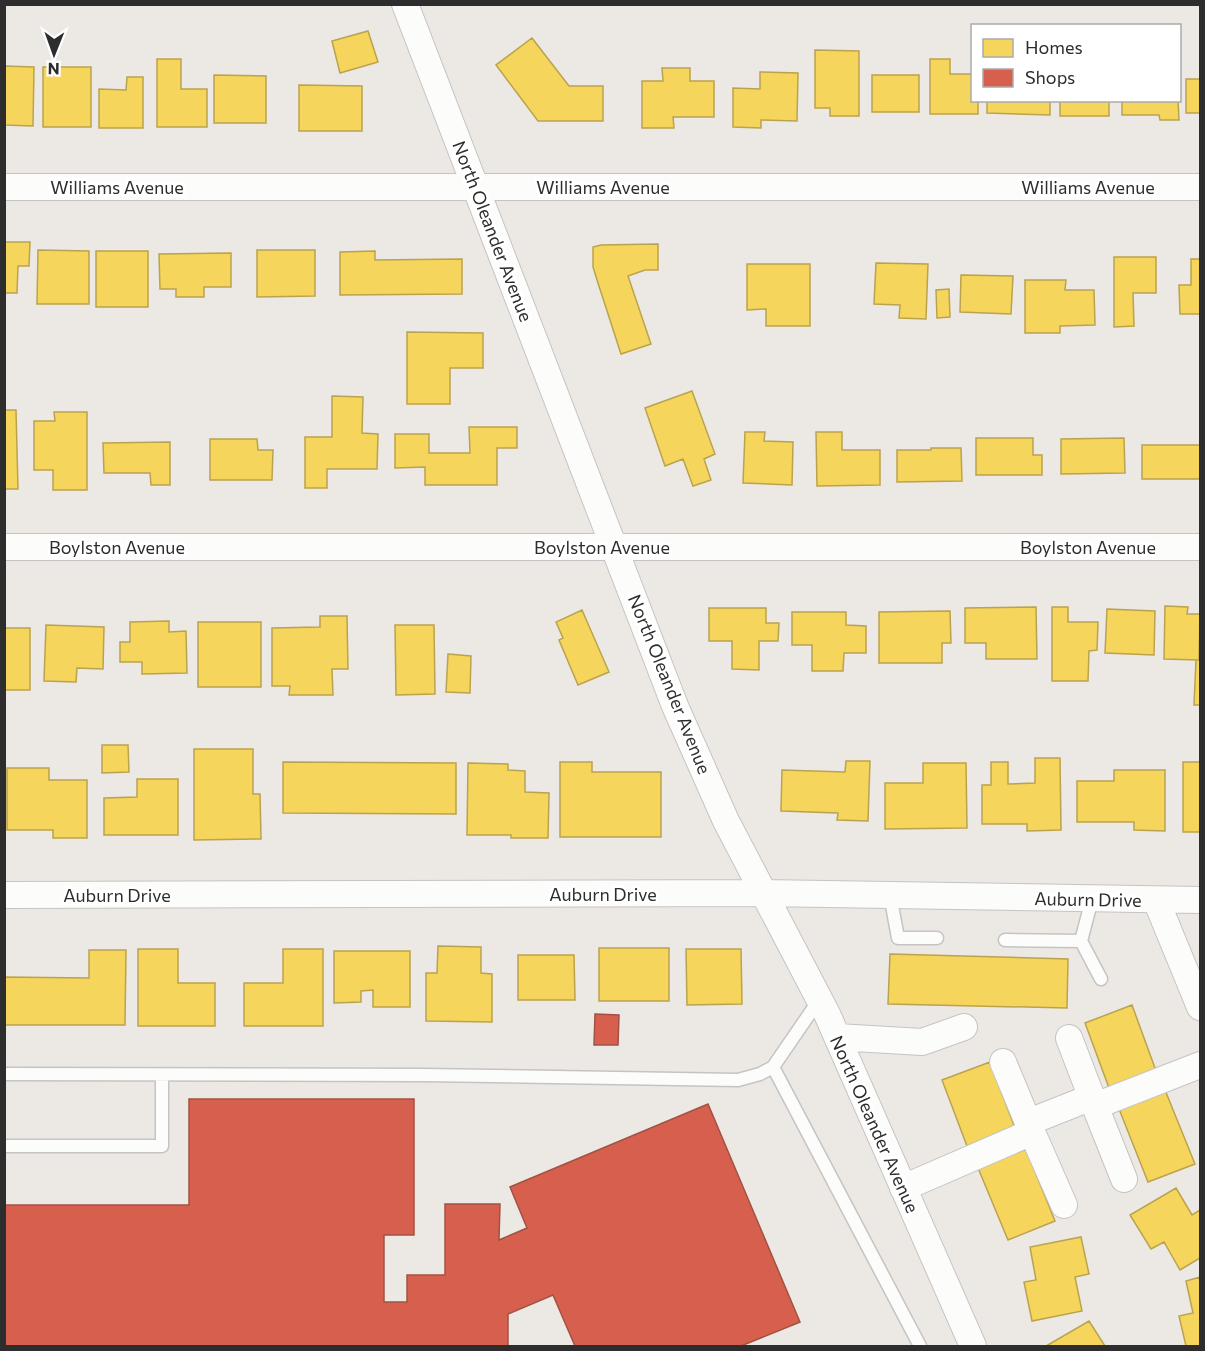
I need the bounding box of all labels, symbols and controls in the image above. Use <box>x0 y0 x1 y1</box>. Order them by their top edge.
north arrow <box>24 24 84 84</box>
legend <box>971 24 1181 102</box>
text: Homes <box>1025 36 1083 58</box>
text: N <box>48 60 60 79</box>
text: Shops <box>1025 66 1075 88</box>
street label: North Oleander Avenue <box>448 138 538 324</box>
street label: Williams Avenue <box>50 176 184 198</box>
street label: Williams Avenue <box>536 176 670 198</box>
street label: Williams Avenue <box>1021 176 1155 198</box>
street label: Boylston Avenue <box>49 536 185 558</box>
street label: Boylston Avenue <box>534 536 670 558</box>
street label: Boylston Avenue <box>1020 536 1156 558</box>
street label: North Oleander Avenue <box>624 591 716 777</box>
street label: Auburn Drive <box>549 883 657 905</box>
street label: Auburn Drive <box>63 884 171 906</box>
street label: Auburn Drive <box>1034 887 1142 911</box>
street label: North Oleander Avenue <box>826 1032 924 1216</box>

